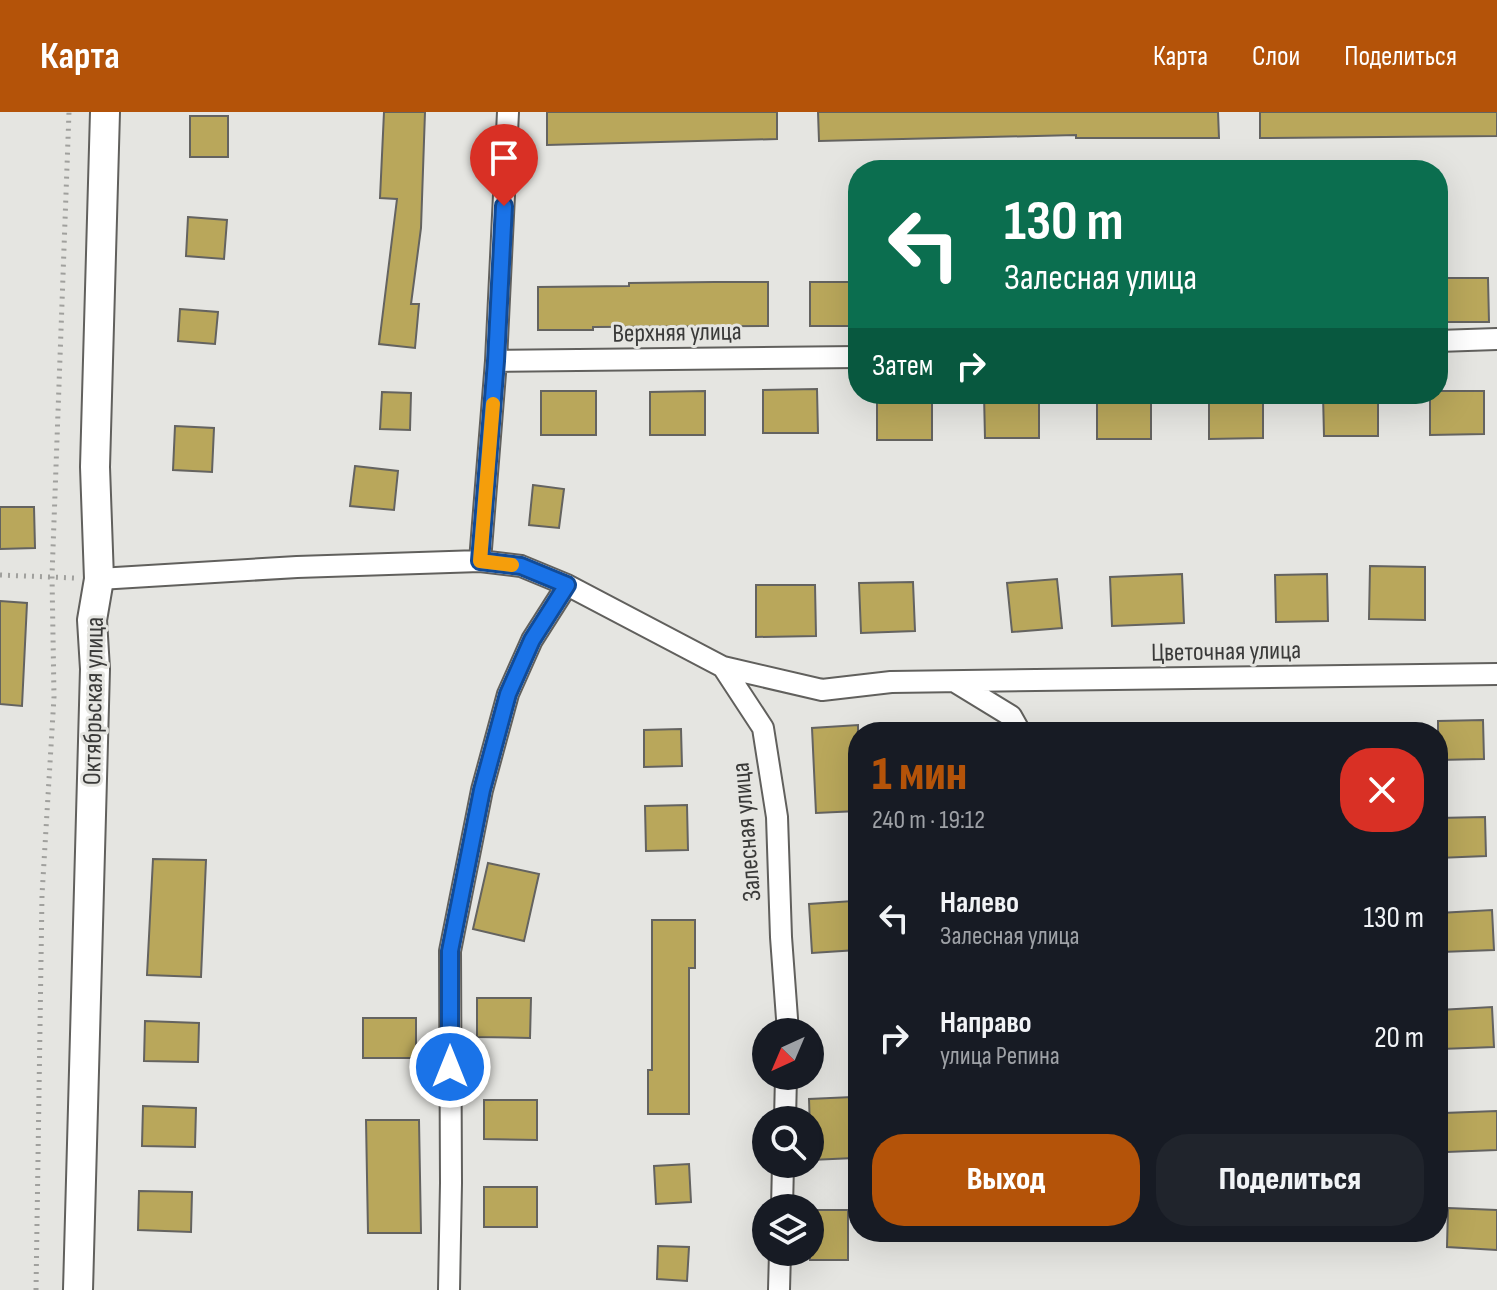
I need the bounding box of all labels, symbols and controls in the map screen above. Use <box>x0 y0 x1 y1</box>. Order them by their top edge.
text: Карта <box>40 34 120 79</box>
text: Карта <box>1153 40 1208 73</box>
text: Слои <box>1252 40 1300 73</box>
text: Поделиться <box>1344 40 1457 73</box>
pin <box>470 124 538 206</box>
icon: arrive <box>482 136 526 180</box>
text: 130 m <box>1004 189 1124 256</box>
icon: left <box>872 192 976 296</box>
text: Залесная улица <box>1004 257 1197 300</box>
street label: Верхняя улица <box>612 316 742 350</box>
icon: right <box>949 344 993 388</box>
text: Затем <box>872 348 933 384</box>
street label: Октябрьская улица <box>77 617 111 785</box>
street label: Цветочная улица <box>1151 635 1301 669</box>
text: 1 мин <box>872 746 967 803</box>
button: close <box>1340 748 1424 832</box>
street label: Залесная улица <box>725 761 769 903</box>
text: 240 m · 19:12 <box>872 805 985 836</box>
text: Налево <box>940 885 1019 921</box>
icon: left <box>872 896 916 940</box>
text: 130 m <box>1364 900 1424 936</box>
text: Залесная улица <box>940 921 1079 952</box>
text: Направо <box>940 1005 1032 1041</box>
icon: right <box>872 1016 916 1060</box>
north arrow <box>752 1018 824 1090</box>
map controls <box>752 1018 824 1266</box>
text: 20 m <box>1374 1020 1424 1056</box>
position arrow <box>408 1025 492 1109</box>
text: улица Репина <box>940 1041 1060 1072</box>
button: search <box>752 1106 824 1178</box>
button: Выход <box>872 1134 1140 1226</box>
button: Поделиться <box>1156 1134 1424 1226</box>
button: layers <box>752 1194 824 1266</box>

